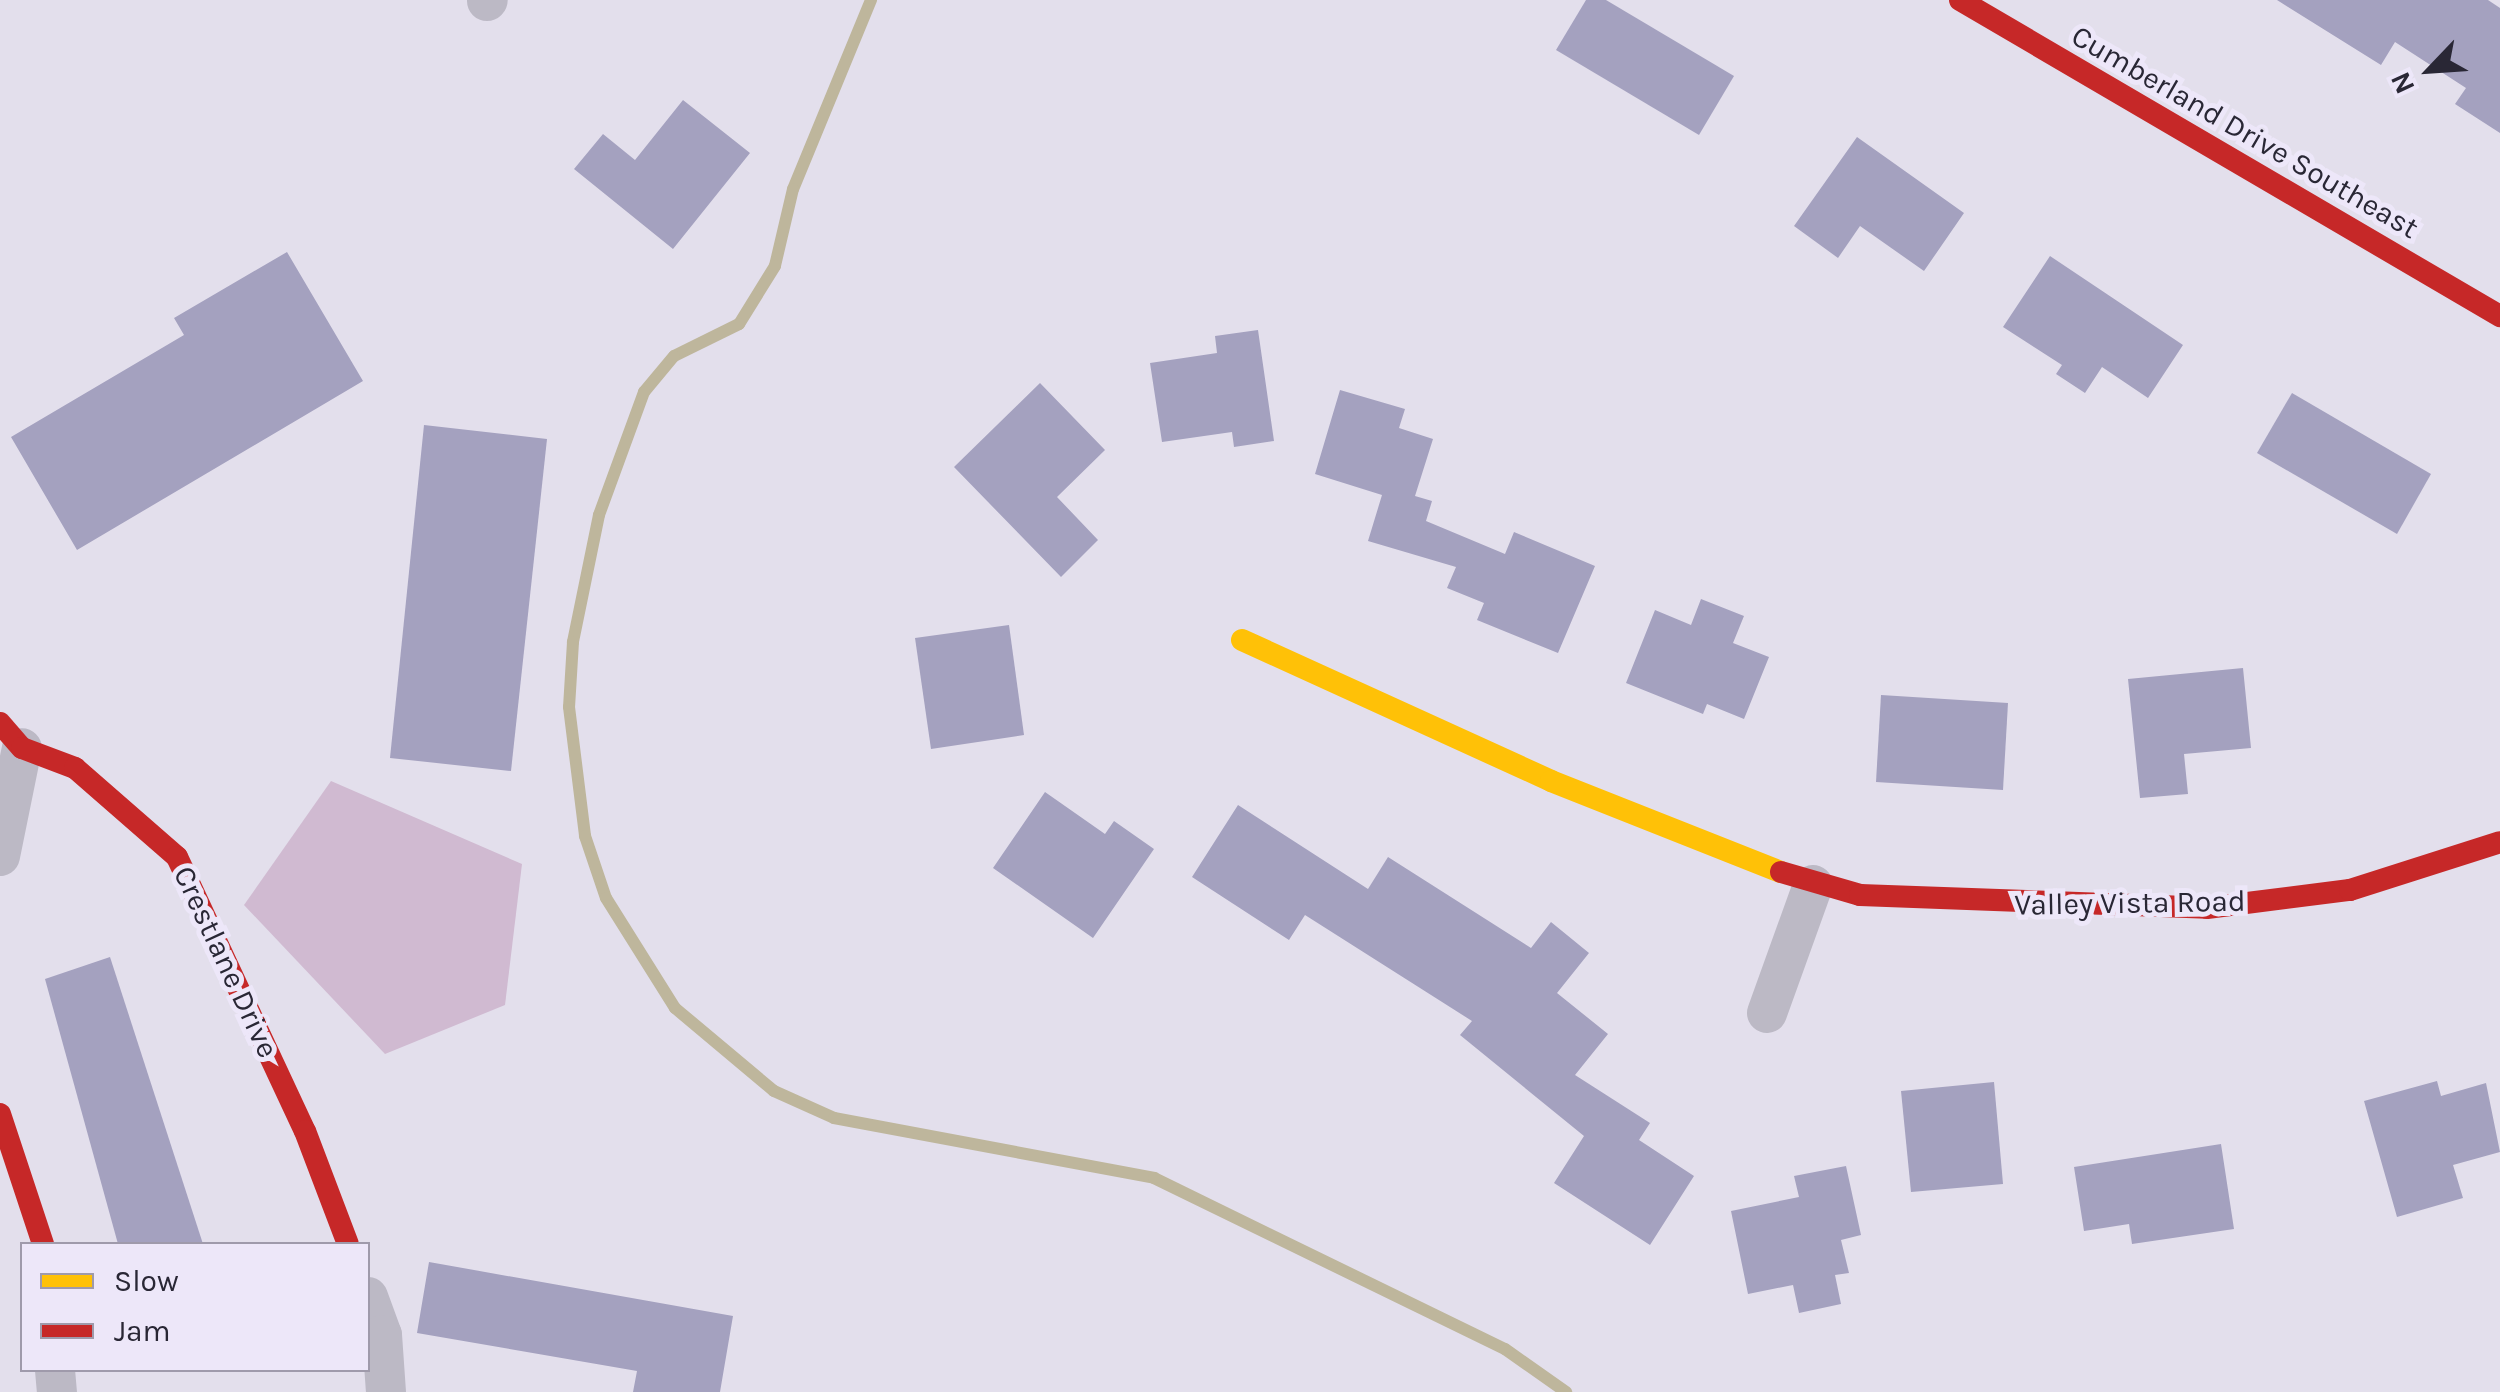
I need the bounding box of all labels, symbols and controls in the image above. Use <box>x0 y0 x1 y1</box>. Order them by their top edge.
street label: Cumberland Drive Southeast <box>2065 18 2425 246</box>
north arrow <box>2380 20 2480 120</box>
text: N <box>2383 67 2422 99</box>
street label: Crestlane Drive <box>166 860 286 1064</box>
street label: Valley Vista Road <box>2014 883 2246 923</box>
legend <box>20 1242 370 1372</box>
text: Slow <box>114 1263 179 1299</box>
text: Jam <box>114 1313 171 1349</box>

